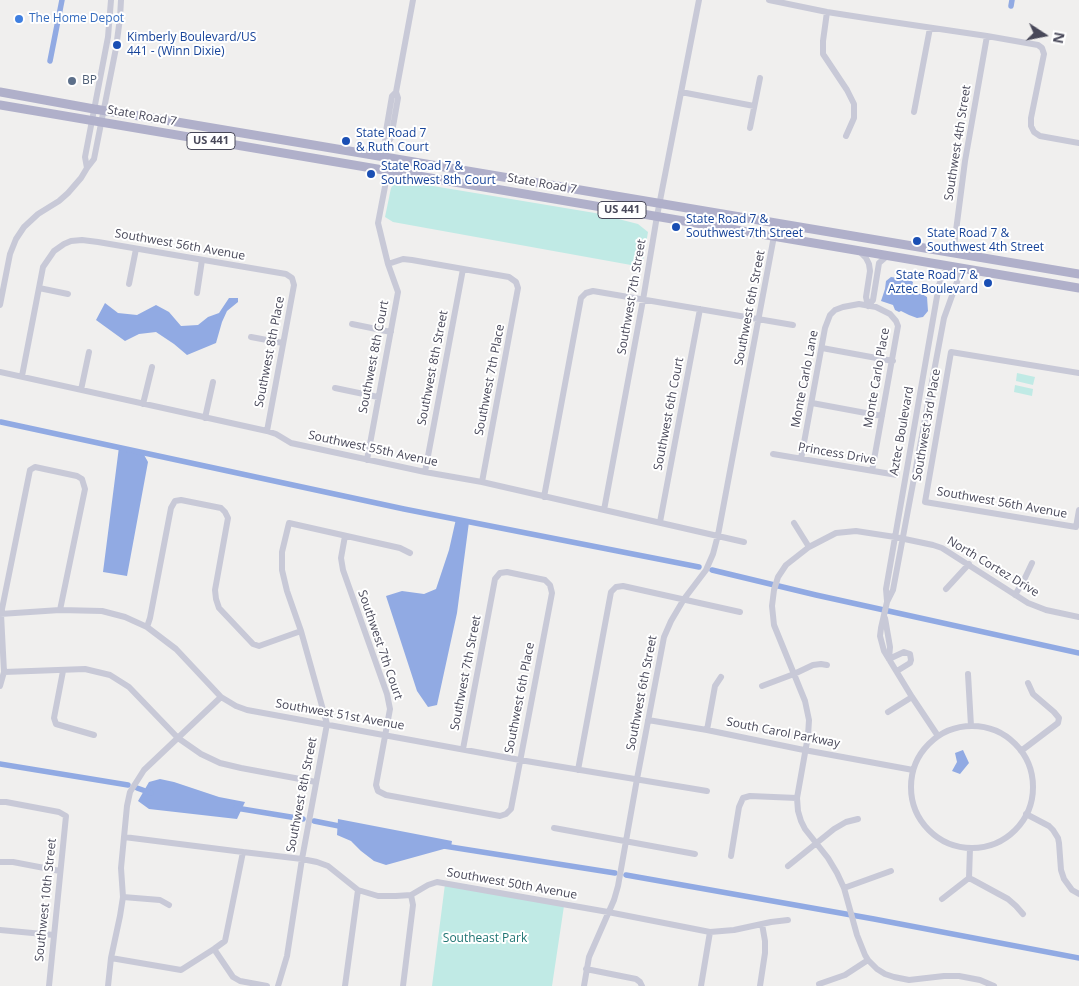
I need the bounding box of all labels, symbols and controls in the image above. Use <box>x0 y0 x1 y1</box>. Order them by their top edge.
north arrow <box>1019 10 1069 60</box>
place label: The Home Depot <box>29 12 124 26</box>
marker: The Home Depot <box>13 13 25 25</box>
place label: Kimberly Boulevard/US 441 - (Winn Dixie) <box>127 31 256 59</box>
text: N <box>1049 31 1070 45</box>
marker: Kimberly Boulevard/US 441 - (Winn Dixie) <box>111 39 123 51</box>
place label: BP <box>82 74 97 88</box>
marker: BP <box>66 75 78 87</box>
street label: Southwest 4th Street <box>942 84 974 202</box>
street label: State Road 7 <box>106 103 178 129</box>
place label: State Road 7 & Ruth Court <box>356 127 429 155</box>
road number: US 441 <box>187 132 235 150</box>
marker: State Road 7 & Ruth Court <box>340 135 352 147</box>
place label: State Road 7 & Southwest 8th Court <box>381 160 496 188</box>
marker: State Road 7 & Southwest 8th Court <box>365 168 377 180</box>
street label: State Road 7 <box>506 171 578 197</box>
road number: US 441 <box>598 202 646 218</box>
place label: State Road 7 & Southwest 7th Street <box>686 213 803 241</box>
marker: State Road 7 & Southwest 7th Street <box>670 221 682 233</box>
street label: Southwest 56th Avenue <box>114 226 246 264</box>
place label: State Road 7 & Southwest 4th Street <box>927 227 1044 255</box>
marker: State Road 7 & Southwest 4th Street <box>911 235 923 247</box>
street label: Southwest 7th Street <box>615 238 649 356</box>
street label: Southwest 6th Street <box>732 249 768 367</box>
place label: State Road 7 & Aztec Boulevard <box>888 269 978 297</box>
marker: State Road 7 & Aztec Boulevard <box>982 277 994 289</box>
street label: Southwest 8th Place <box>252 295 288 409</box>
street label: Southwest 8th Court <box>356 299 392 415</box>
street label: Southwest 8th Street <box>415 309 451 427</box>
street label: Southwest 7th Place <box>472 323 508 437</box>
street label: Monte Carlo Place <box>861 327 893 429</box>
street label: Monte Carlo Lane <box>788 329 822 429</box>
street label: Southwest 6th Court <box>651 356 687 472</box>
street label: Southwest 3rd Place <box>910 368 944 482</box>
street label: Aztec Boulevard <box>887 385 917 477</box>
street label: Southwest 55th Avenue <box>307 428 439 470</box>
street label: Princess Drive <box>797 440 877 468</box>
street label: Southwest 56th Avenue <box>936 484 1068 522</box>
street label: North Cortez Drive <box>944 534 1042 600</box>
street label: Southwest 7th Court <box>354 588 406 702</box>
street label: Southwest 7th Street <box>448 614 484 732</box>
street label: Southwest 6th Street <box>624 634 660 752</box>
street label: Southwest 6th Place <box>502 641 538 755</box>
street label: Southwest 51st Avenue <box>274 697 406 733</box>
street label: South Carol Parkway <box>725 715 841 751</box>
street label: Southwest 8th Street <box>284 736 320 854</box>
street label: Southwest 10th Street <box>32 838 60 962</box>
street label: Southwest 50th Avenue <box>446 865 578 903</box>
park label: Southeast Park <box>443 932 527 946</box>

